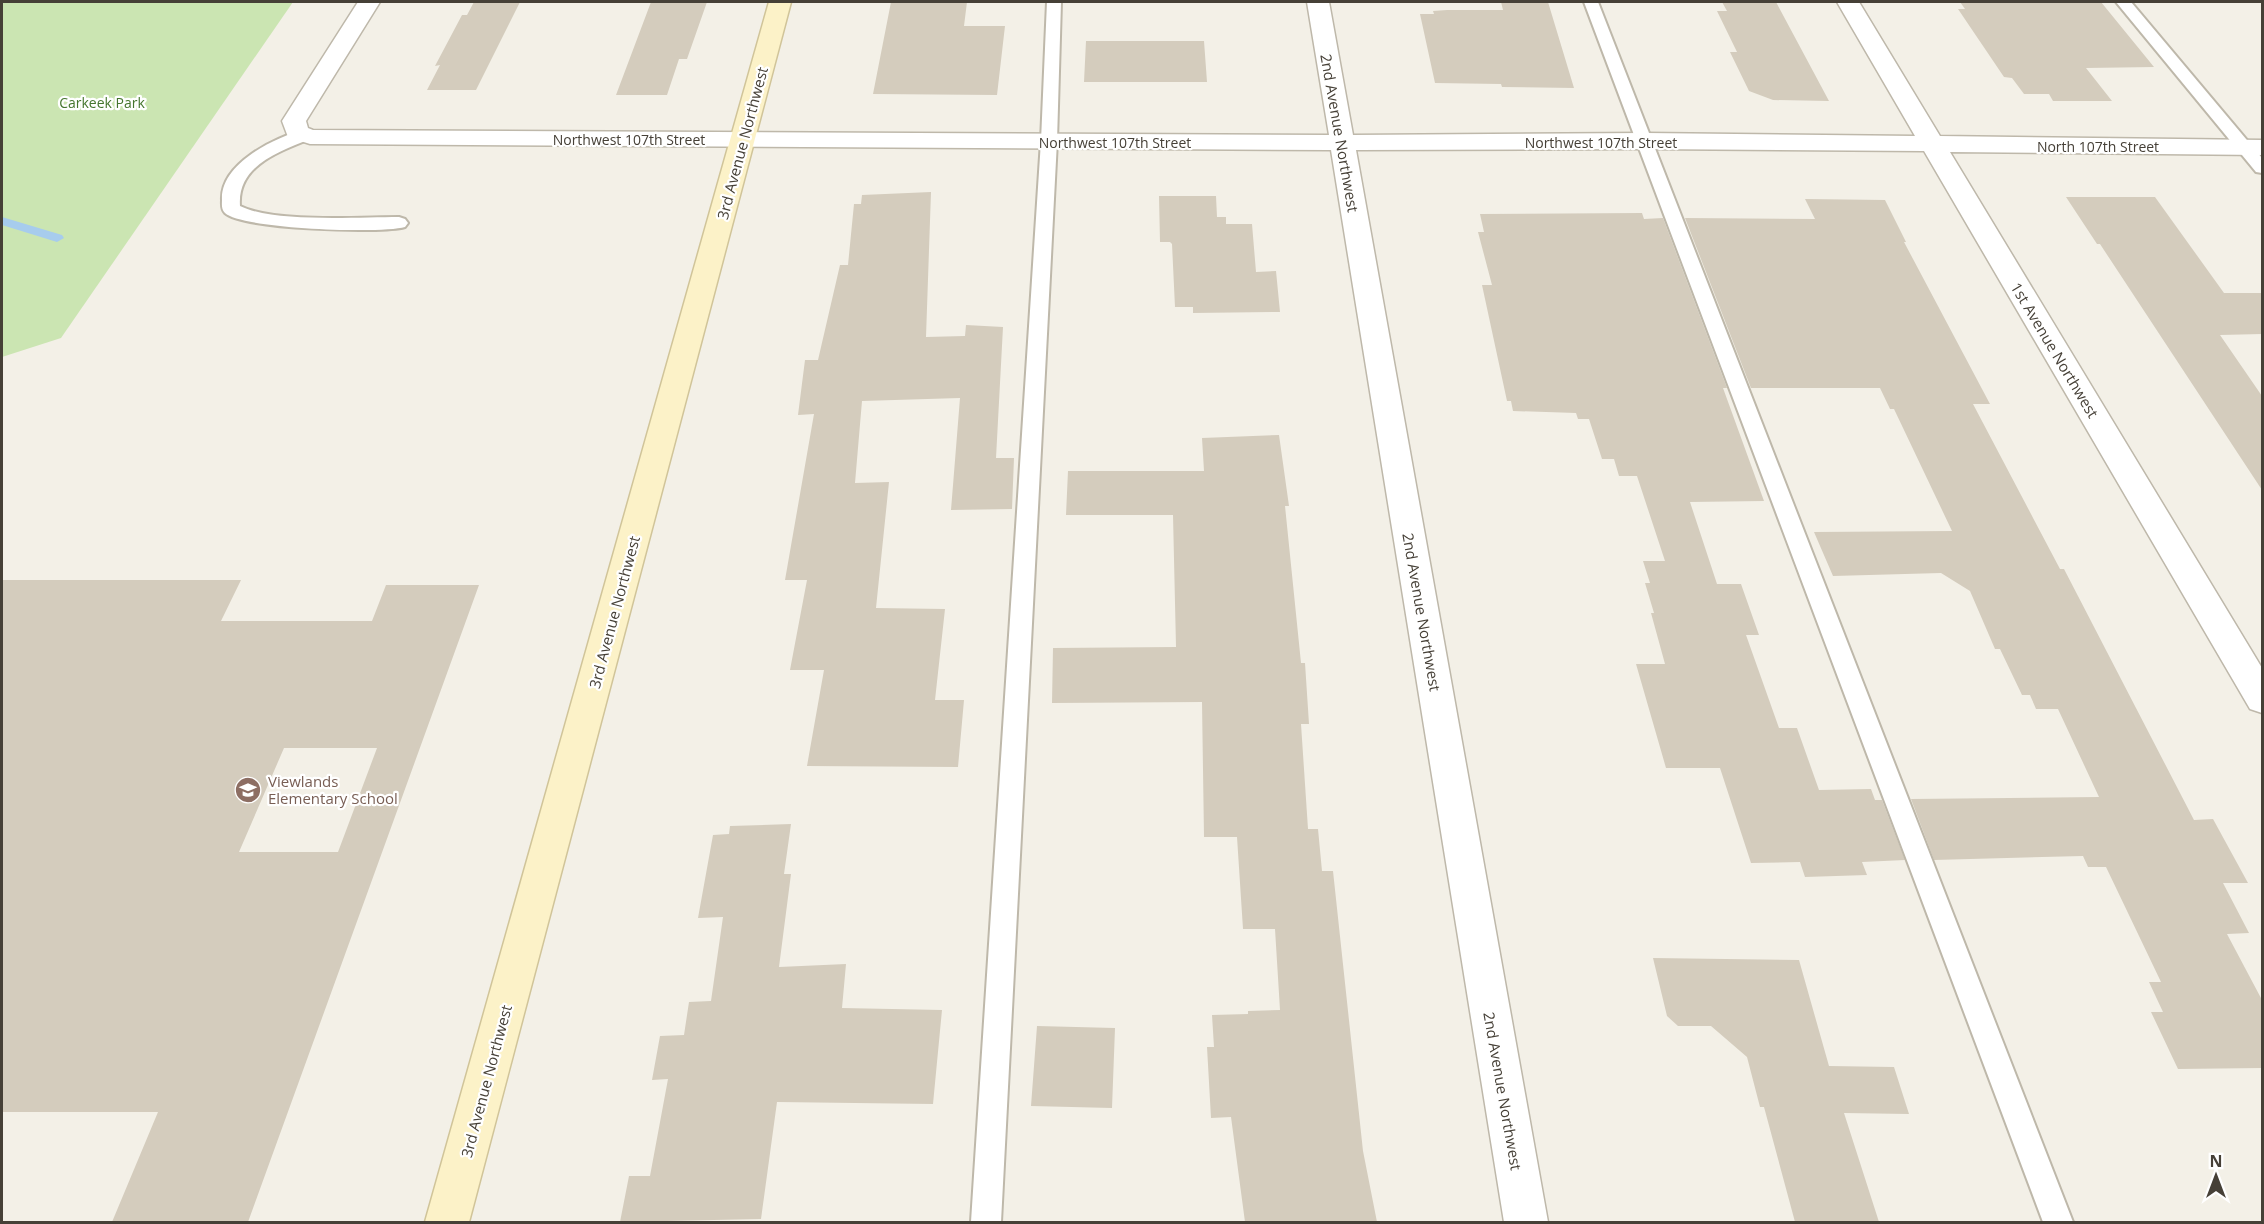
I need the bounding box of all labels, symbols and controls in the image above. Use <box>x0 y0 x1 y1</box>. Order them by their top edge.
street label: 2nd Avenue Northwest <box>1316 52 1364 214</box>
street label: 3rd Avenue Northwest <box>712 64 772 222</box>
park label: Carkeek Park <box>59 93 145 112</box>
street label: Northwest 107th Street <box>553 130 705 149</box>
street label: Northwest 107th Street <box>1039 133 1191 152</box>
street label: Northwest 107th Street <box>1525 133 1677 152</box>
street label: North 107th Street <box>2037 137 2159 156</box>
street label: 1st Avenue Northwest <box>2007 279 2103 421</box>
street label: 2nd Avenue Northwest <box>1398 531 1446 693</box>
street label: 3rd Avenue Northwest <box>584 533 644 691</box>
place label: Viewlands Elementary School <box>268 771 398 808</box>
school or university icon: Viewlands Elementary School <box>233 775 263 805</box>
street label: 3rd Avenue Northwest <box>456 1002 516 1160</box>
street label: 2nd Avenue Northwest <box>1479 1010 1527 1172</box>
north arrow <box>2186 1146 2246 1206</box>
text: N <box>2209 1150 2223 1172</box>

